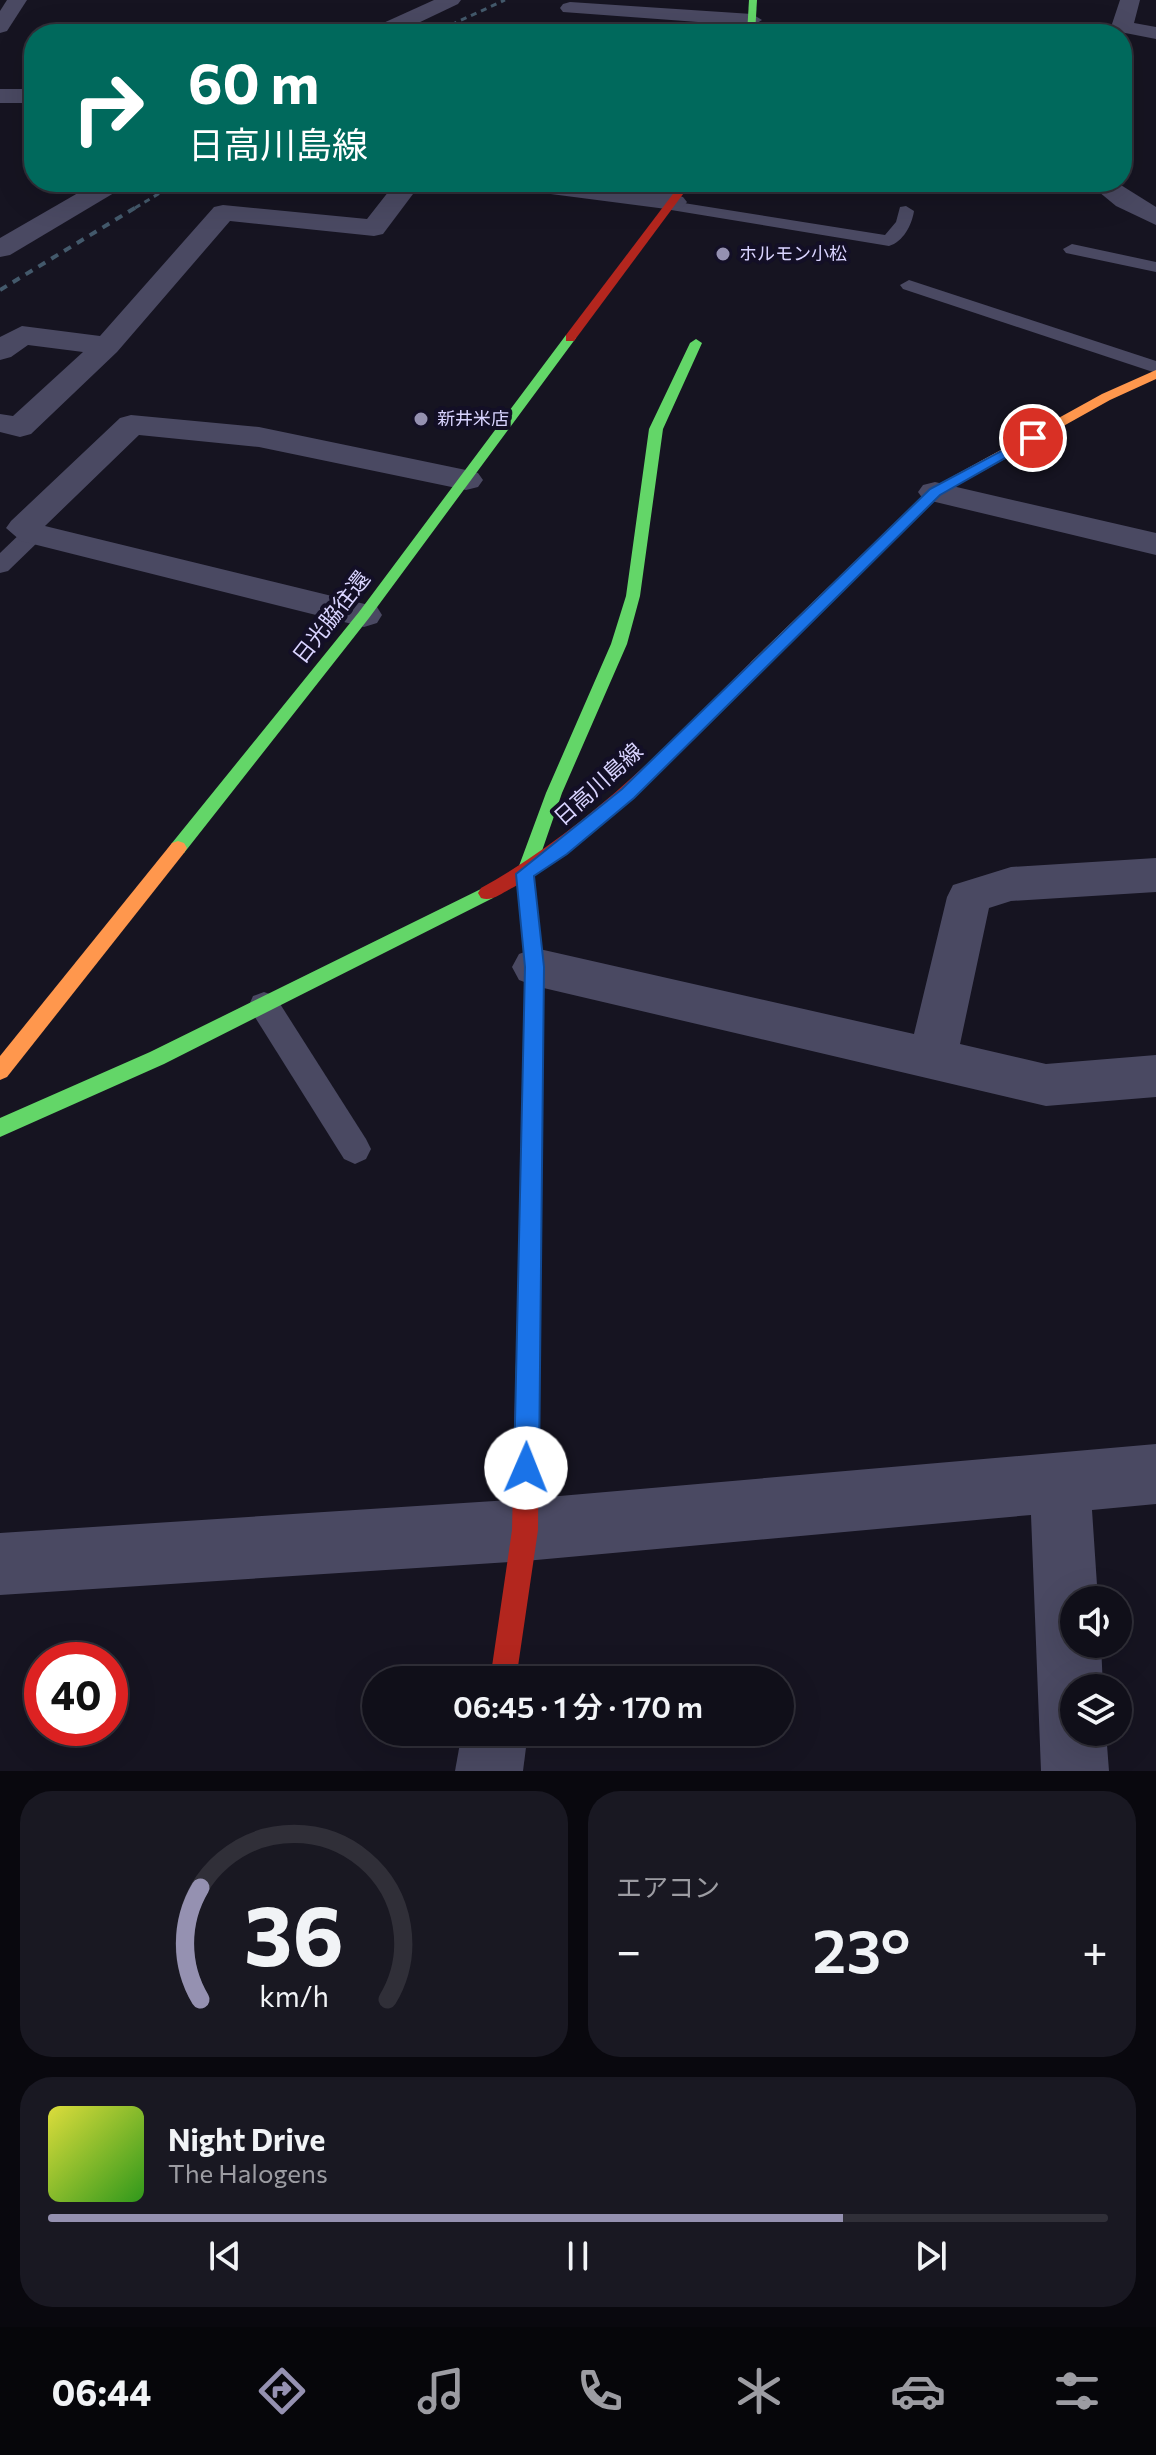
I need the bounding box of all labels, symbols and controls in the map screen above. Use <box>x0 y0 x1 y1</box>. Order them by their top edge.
text: 60 m <box>188 47 319 116</box>
icon: right <box>56 56 160 160</box>
text: 日高川島線 <box>188 121 368 165</box>
place label: ホルモン小松 <box>739 242 847 264</box>
marker: ホルモン小松 <box>714 245 732 263</box>
pin <box>999 404 1067 472</box>
place label: 新井米店 <box>437 407 509 429</box>
marker: 新井米店 <box>412 410 430 428</box>
icon: arrive <box>1011 416 1055 460</box>
street label: 日光脇往還 <box>286 565 375 668</box>
street label: 日高川島線 <box>548 737 648 830</box>
position arrow <box>484 1426 568 1510</box>
map controls <box>1060 1586 1132 1746</box>
button: sound <box>1060 1586 1132 1658</box>
speed limit sign: 40 <box>24 1642 128 1746</box>
button: layers <box>1060 1674 1132 1746</box>
text: 06:45 · 1 分 · 170 m <box>453 1687 703 1724</box>
text: エアコン <box>616 1871 720 1902</box>
text: 36 <box>244 1881 344 1983</box>
text: 23° <box>813 1912 911 1985</box>
text: − <box>616 1922 641 1976</box>
text: + <box>1082 1922 1108 1976</box>
text: km/h <box>259 1978 329 2013</box>
text: Night Drive <box>168 2120 325 2157</box>
text: The Halogens <box>168 2157 328 2188</box>
icon: previous <box>203 2234 247 2278</box>
icon: pause <box>556 2234 600 2278</box>
icon: next <box>909 2234 953 2278</box>
icon: directions <box>254 2363 310 2419</box>
icon: music <box>413 2363 469 2419</box>
icon: phone <box>572 2363 628 2419</box>
icon: climate <box>731 2363 787 2419</box>
icon: car <box>890 2363 946 2419</box>
icon: filters <box>1049 2363 1105 2419</box>
text: 06:44 <box>51 2369 151 2413</box>

